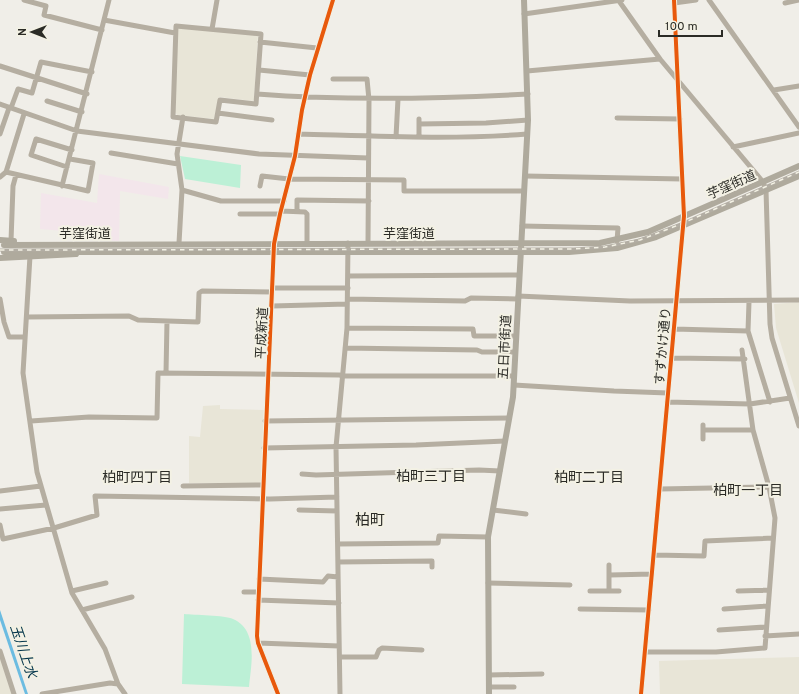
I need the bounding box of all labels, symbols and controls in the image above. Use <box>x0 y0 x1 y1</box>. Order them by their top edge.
north arrow <box>12 12 52 52</box>
scale bar <box>659 12 722 38</box>
text: 100 m <box>665 19 698 35</box>
text: N <box>16 28 30 36</box>
street label: 芋窪街道 <box>705 168 759 204</box>
street label: 芋窪街道 <box>59 227 111 243</box>
street label: 芋窪街道 <box>383 227 435 243</box>
street label: 平成新道 <box>254 307 272 359</box>
street label: すずかけ通り <box>653 307 675 386</box>
street label: 五日市街道 <box>496 314 516 380</box>
district label: 柏町三丁目 <box>396 469 466 486</box>
district label: 柏町四丁目 <box>102 470 172 487</box>
district label: 柏町二丁目 <box>554 470 624 487</box>
district label: 柏町一丁目 <box>713 483 783 500</box>
district label: 柏町 <box>355 512 385 531</box>
water label: 玉川上水 <box>5 622 40 683</box>

